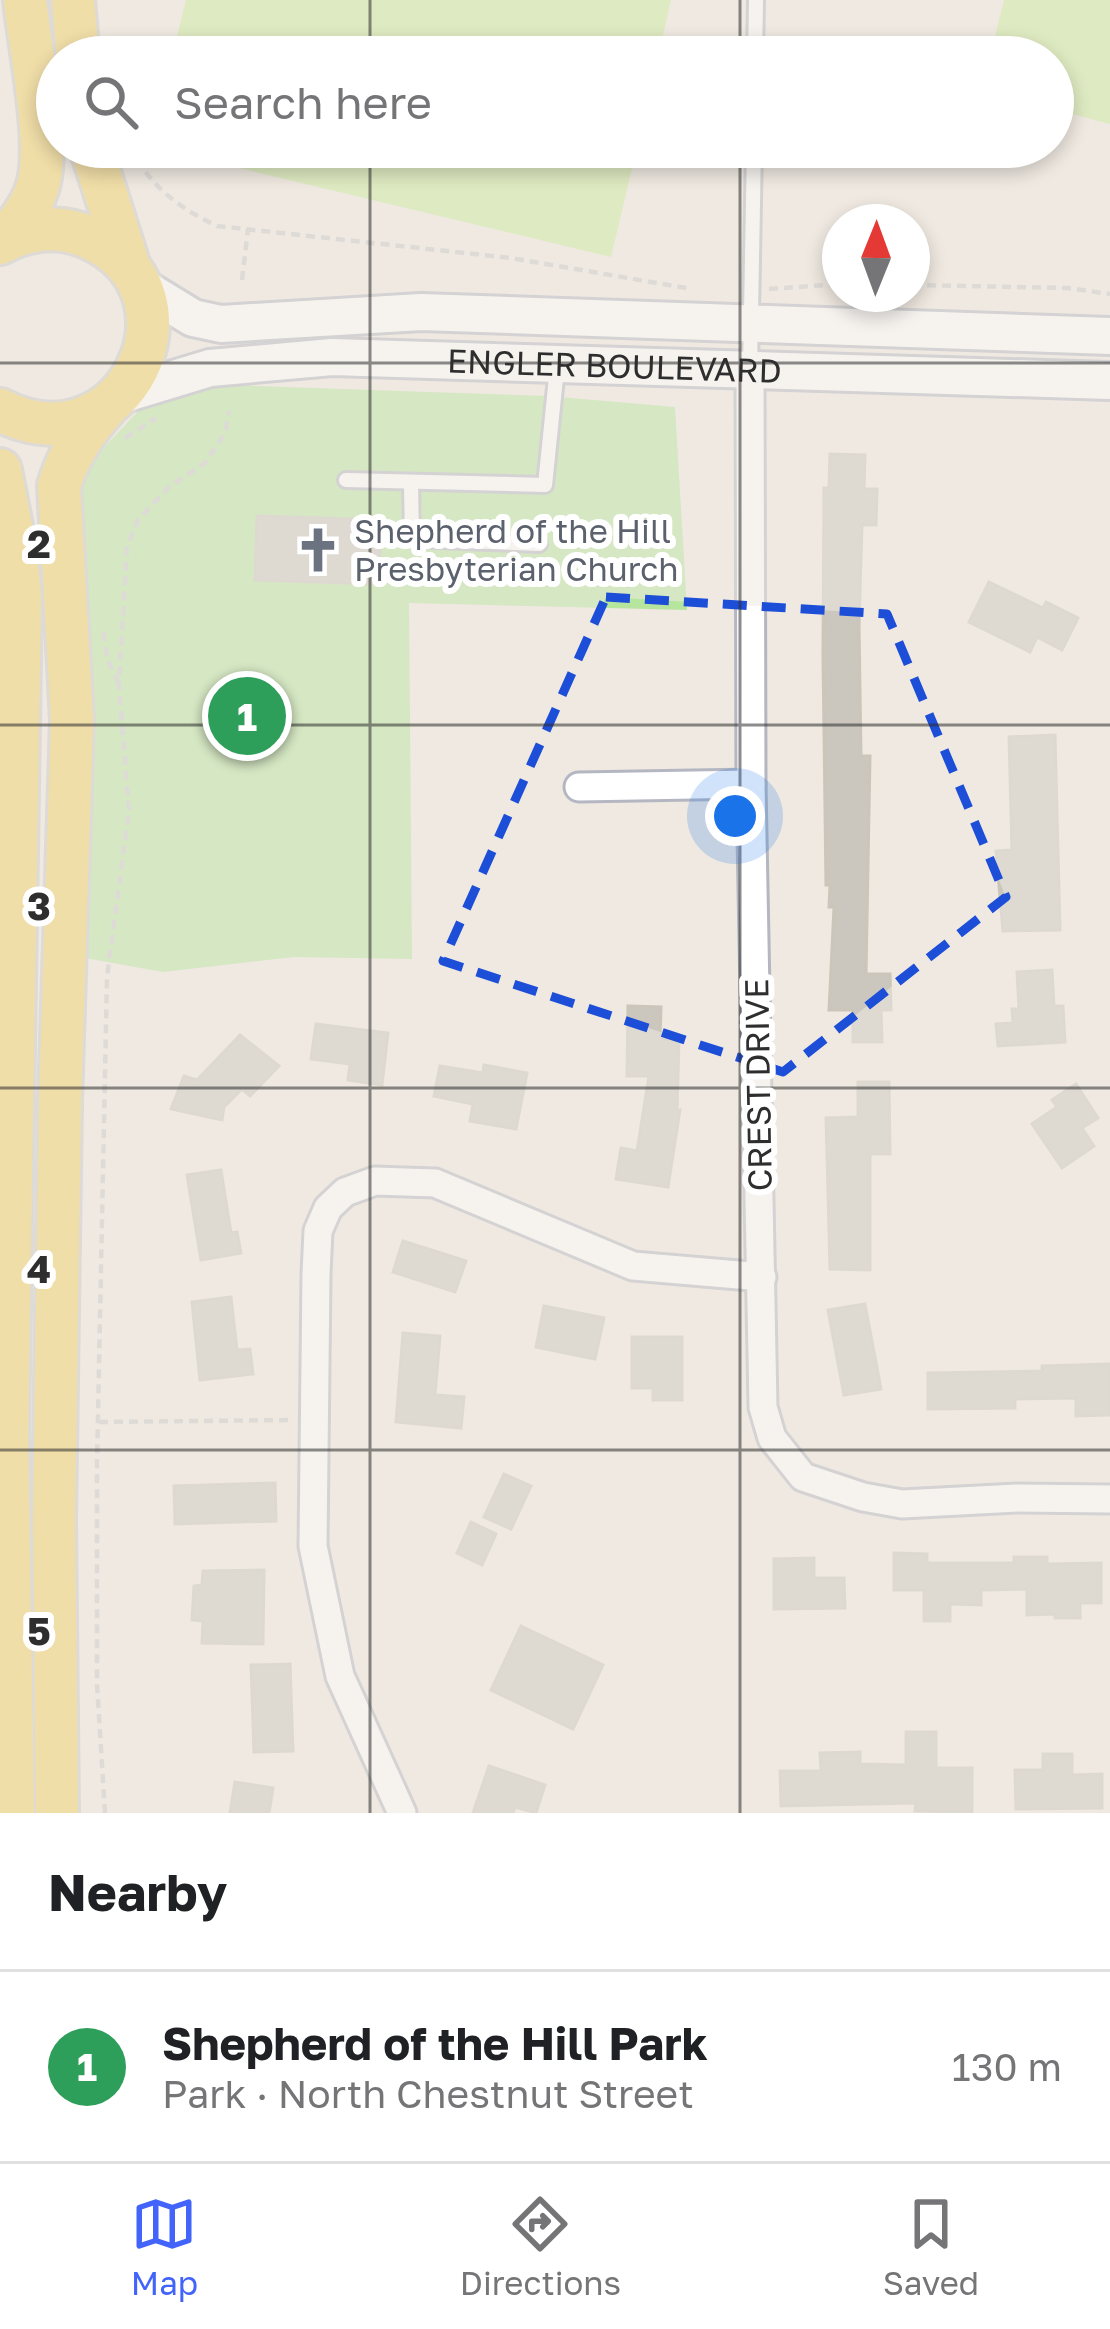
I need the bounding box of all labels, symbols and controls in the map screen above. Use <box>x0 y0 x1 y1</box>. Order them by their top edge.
search box <box>36 36 1074 168</box>
icon: search <box>78 69 144 135</box>
text: Search here <box>174 75 432 129</box>
north arrow <box>822 204 930 312</box>
street label: ENGLER BOULEVARD <box>446 341 782 390</box>
place label: Shepherd of the Hill Presbyterian Church <box>354 511 679 588</box>
text: 2 <box>27 520 51 567</box>
church icon: Shepherd of the Hill Presbyterian Church <box>293 525 343 575</box>
pin: 1 <box>208 671 286 761</box>
your location <box>705 786 765 846</box>
text: 3 <box>27 882 51 929</box>
street label: CREST DRIVE <box>736 978 779 1192</box>
text: 4 <box>27 1245 51 1292</box>
text: 5 <box>27 1607 51 1654</box>
text: Nearby <box>48 1861 227 1922</box>
text: Shepherd of the Hill Park <box>162 2016 708 2070</box>
text: 1 <box>77 2043 97 2090</box>
text: 130 m <box>952 2043 1062 2090</box>
text: Park · North Chestnut Street <box>162 2070 694 2117</box>
tab: Map <box>131 2191 198 2302</box>
tab: Directions <box>460 2191 621 2302</box>
tab: Saved <box>883 2191 979 2302</box>

